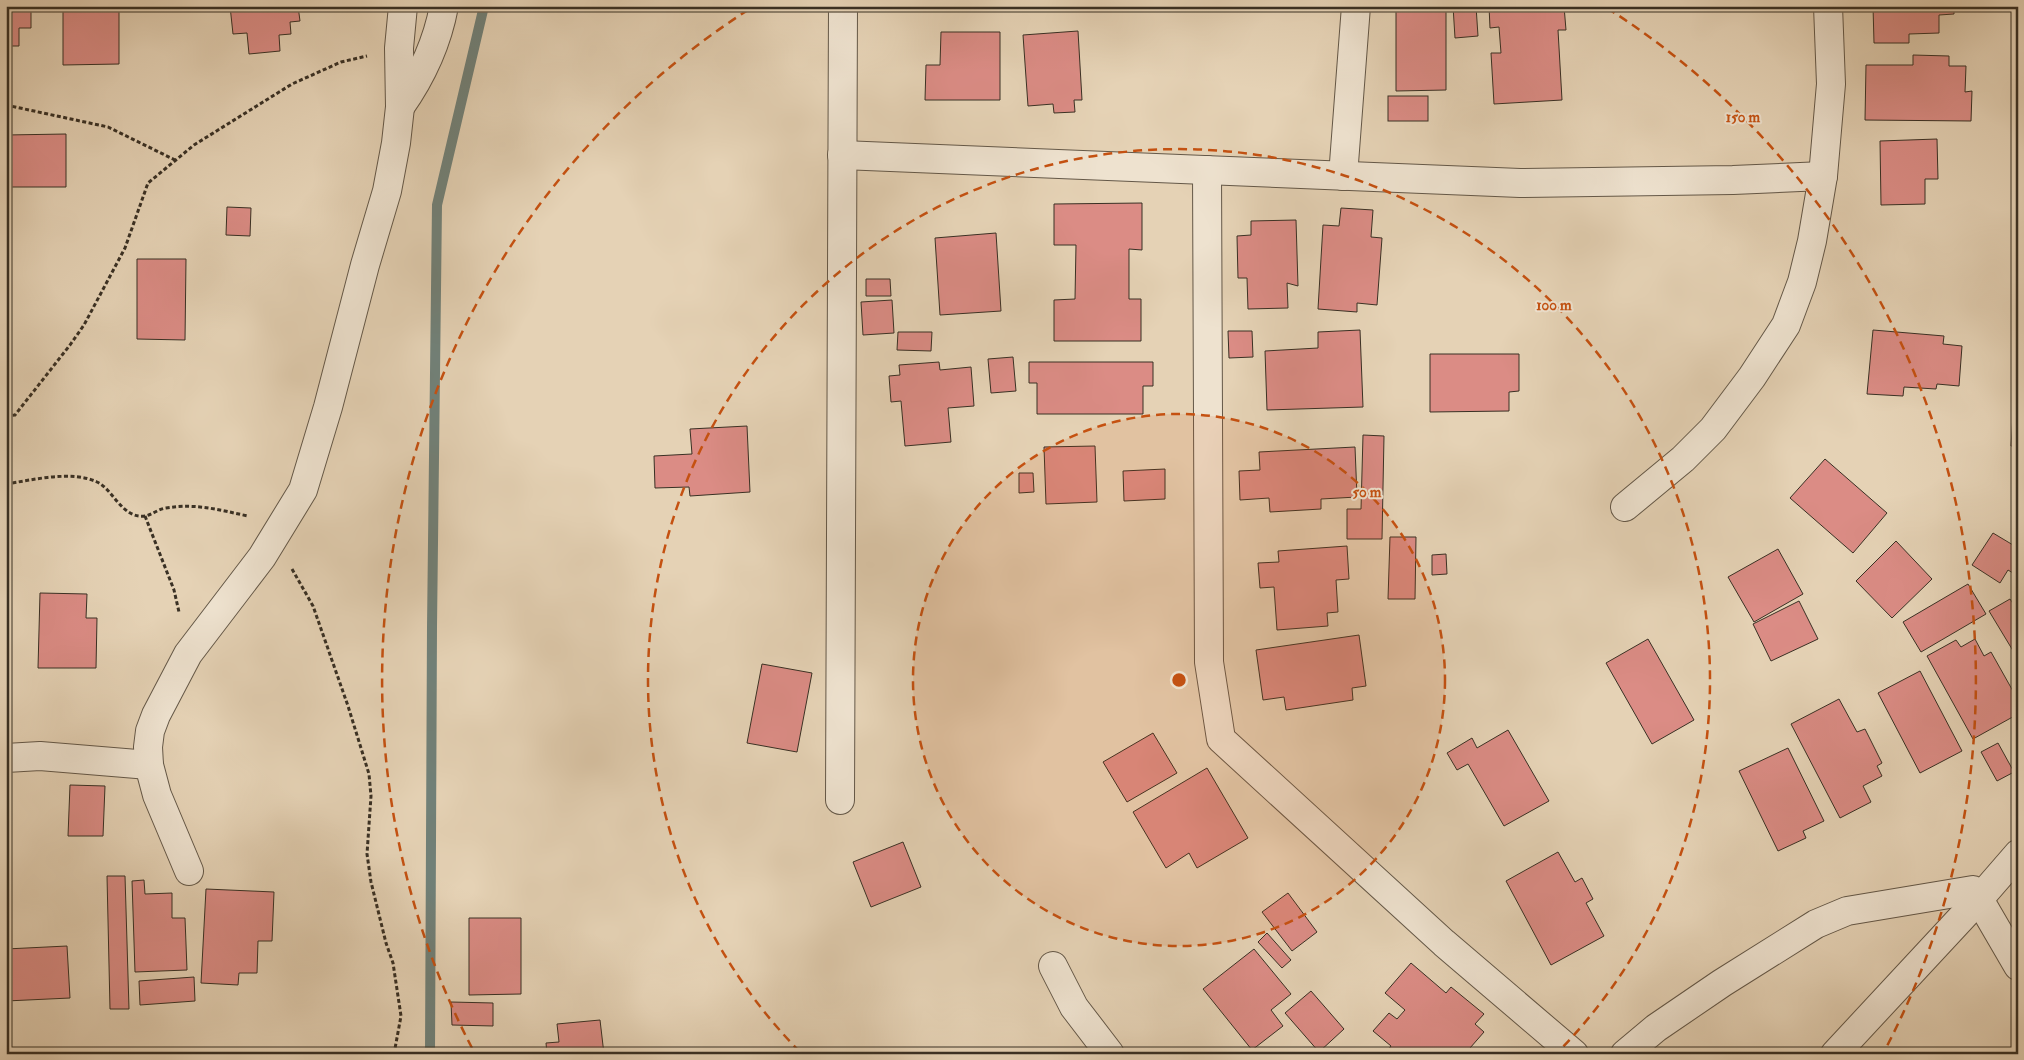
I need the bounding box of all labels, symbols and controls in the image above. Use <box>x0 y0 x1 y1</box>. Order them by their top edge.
text: 150 m <box>1726 108 1760 127</box>
text: 100 m <box>1536 296 1572 315</box>
text: 50 m <box>1353 483 1382 502</box>
centre of rings <box>1170 671 1188 689</box>

